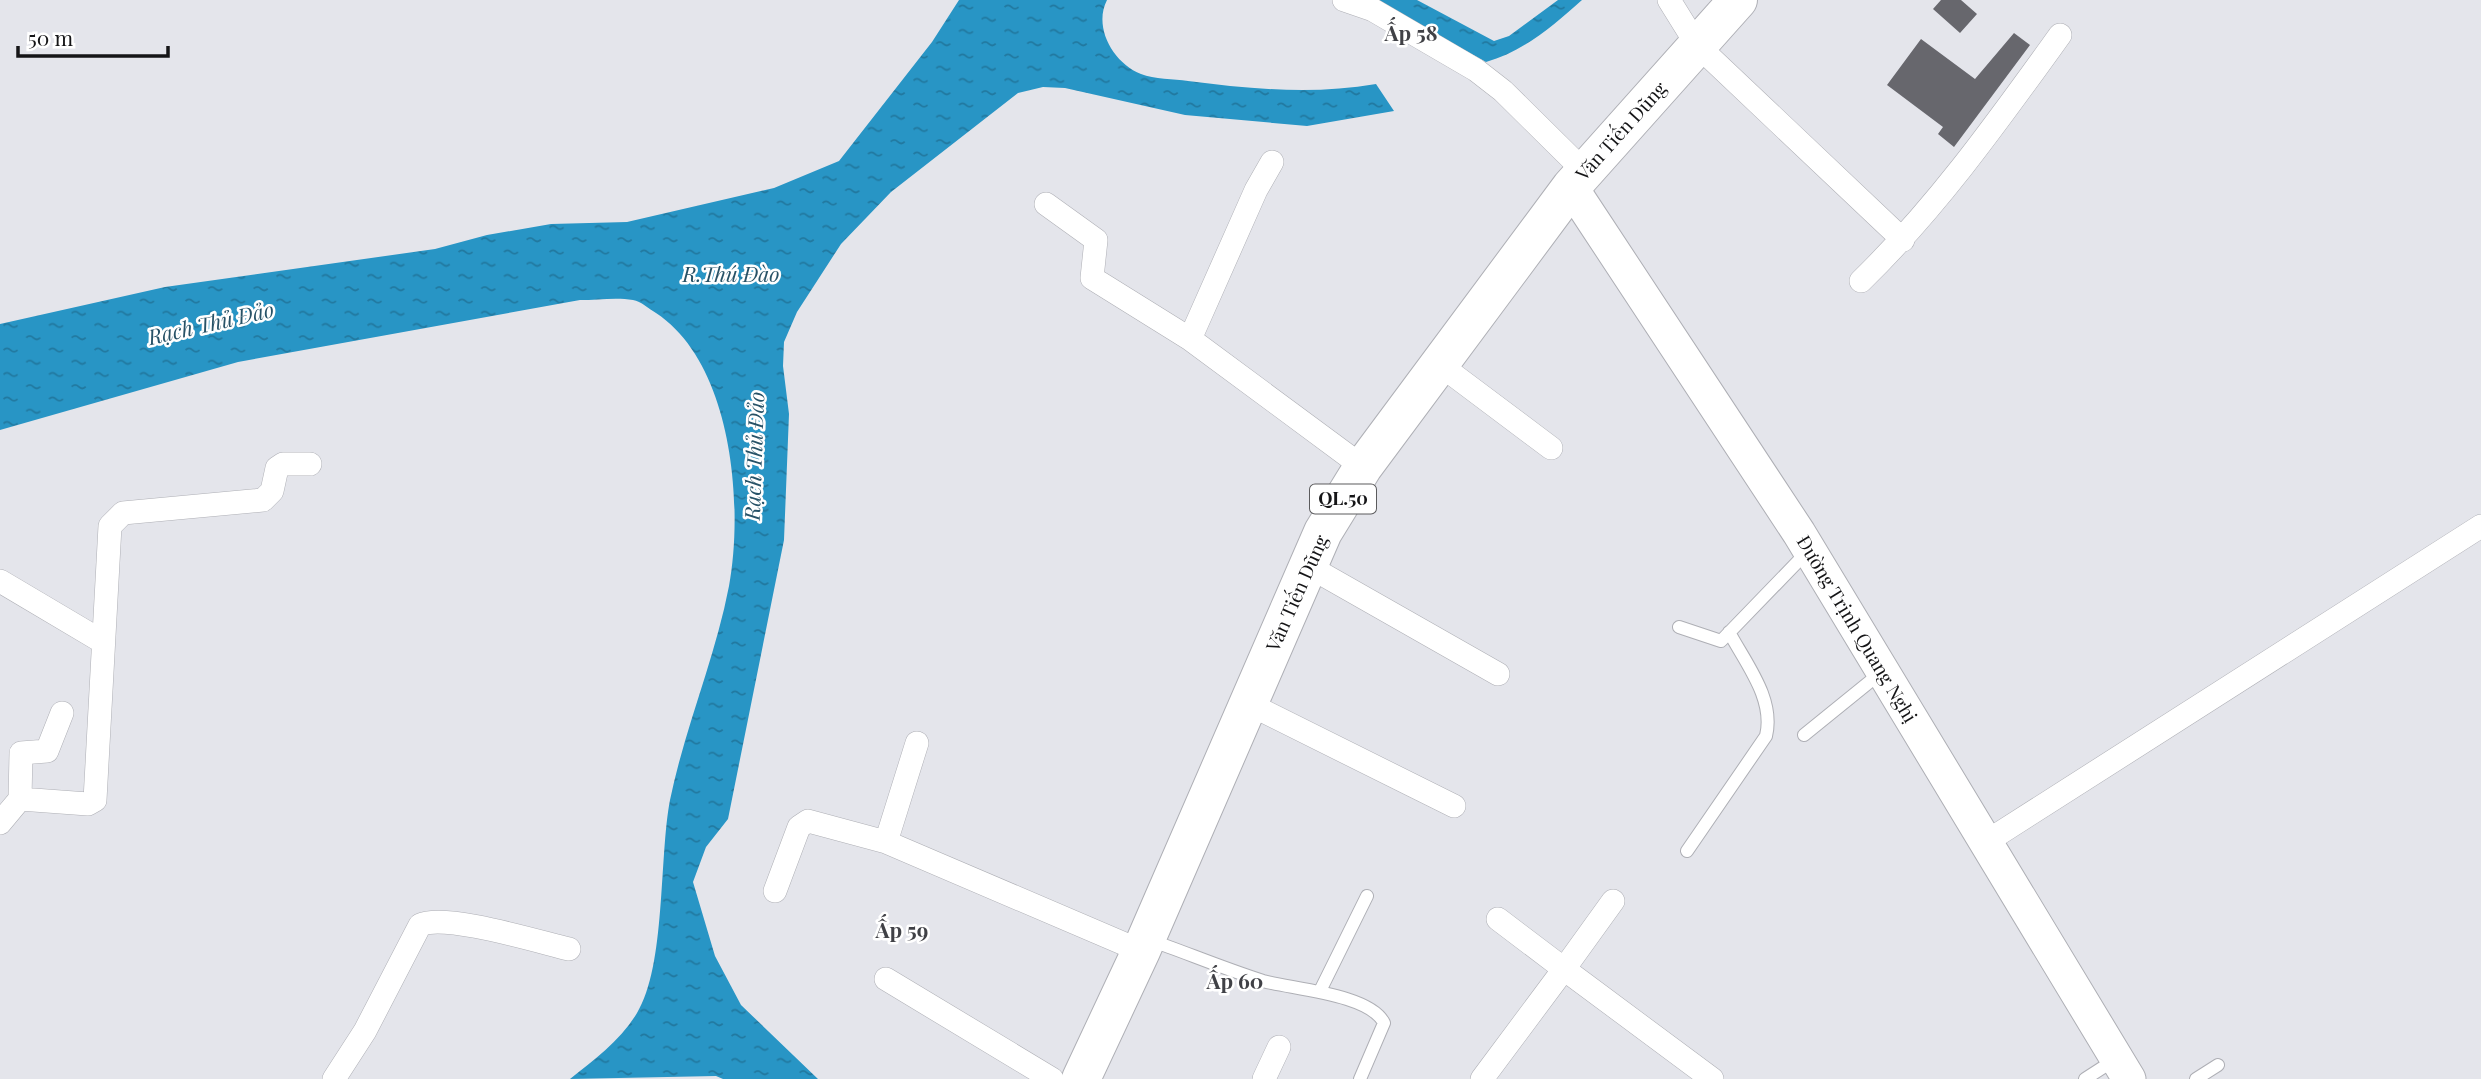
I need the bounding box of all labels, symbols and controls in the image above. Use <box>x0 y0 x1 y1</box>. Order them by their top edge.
scale bar <box>18 14 168 58</box>
district label: Ấp 58 <box>1384 16 1437 46</box>
text: 50 m <box>28 23 74 51</box>
street label: Văn Tiến Dũng <box>1568 75 1672 186</box>
water label: R.Thú Đào <box>682 259 779 287</box>
water label: Rạch Thủ Đảo <box>144 294 276 350</box>
water label: Rạch Thủ Đảo <box>737 391 769 522</box>
road number: QL.50 <box>1310 485 1376 514</box>
street label: Văn Tiến Dũng <box>1258 530 1333 656</box>
street label: Đường Trịnh Quang Nghị <box>1792 530 1924 727</box>
district label: Ấp 59 <box>875 913 928 943</box>
district label: Ấp 60 <box>1206 964 1263 994</box>

